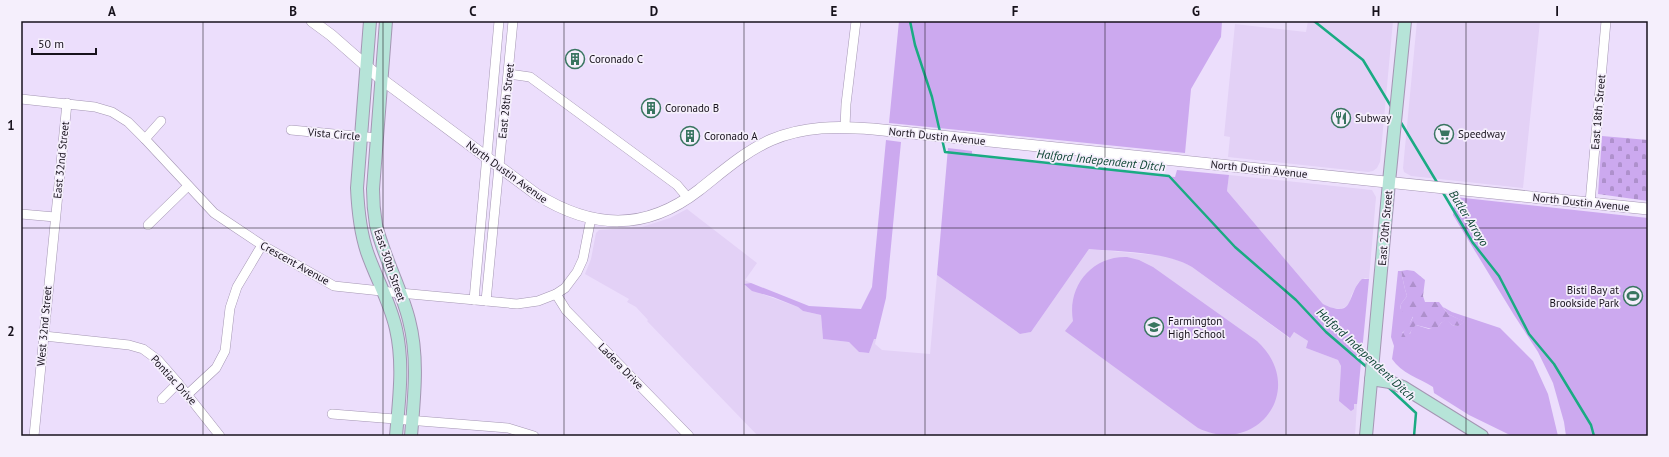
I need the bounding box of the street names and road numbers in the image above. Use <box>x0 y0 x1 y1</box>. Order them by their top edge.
street label: East 28th Street <box>495 63 517 139</box>
street label: East 18th Street <box>1588 74 1608 150</box>
street label: East 32nd Street <box>50 120 72 199</box>
street label: North Dustin Avenue <box>888 124 987 148</box>
street label: Vista Circle <box>306 125 361 143</box>
street label: North Dustin Avenue <box>463 138 551 207</box>
street label: North Dustin Avenue <box>1210 157 1309 181</box>
street label: East 20th Street <box>1375 190 1395 266</box>
street label: North Dustin Avenue <box>1532 190 1631 214</box>
street label: East 30th Street <box>371 227 409 303</box>
street label: Crescent Avenue <box>258 238 332 288</box>
street label: West 32nd Street <box>34 285 55 367</box>
street label: Ladera Drive <box>595 340 647 392</box>
street label: Pontiac Drive <box>148 352 200 408</box>

